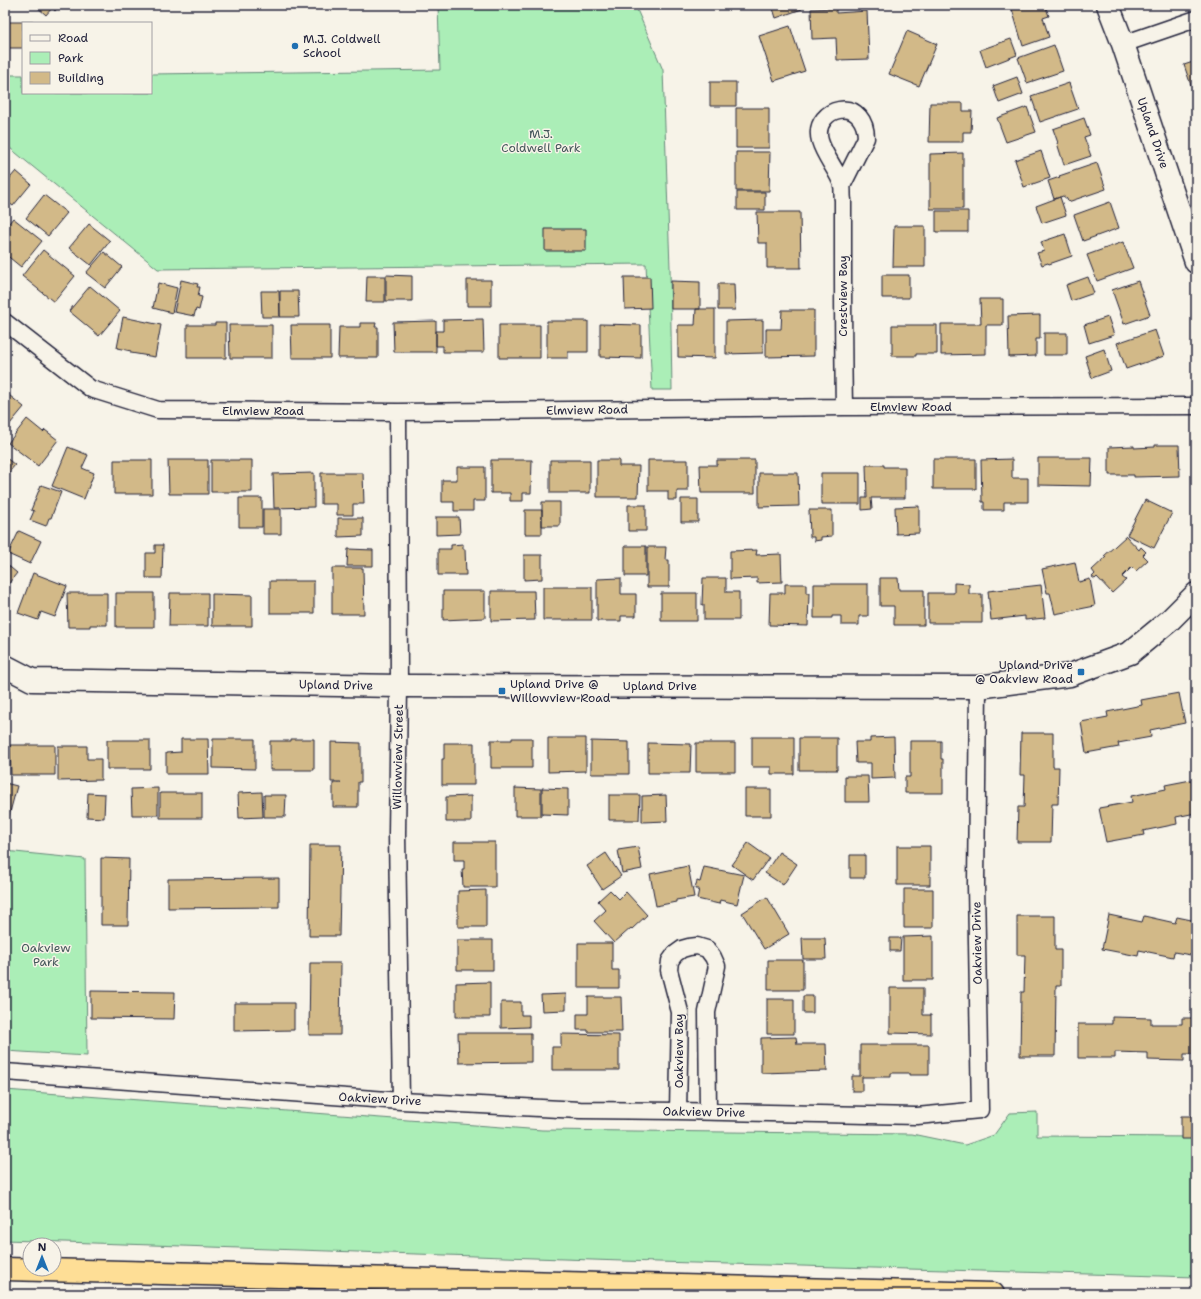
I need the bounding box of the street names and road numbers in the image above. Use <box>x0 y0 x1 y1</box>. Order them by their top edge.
street label: Upland Drive <box>1133 95 1173 171</box>
street label: Crestview Bay <box>835 255 851 337</box>
street label: Elmview Road <box>870 399 952 415</box>
street label: Elmview Road <box>546 401 628 419</box>
street label: Elmview Road <box>222 403 304 419</box>
street label: Upland Drive <box>299 676 373 694</box>
street label: Upland Drive <box>623 678 697 694</box>
street label: Willowview Street <box>389 704 407 810</box>
street label: Oakview Drive <box>968 901 986 985</box>
street label: Oakview Bay <box>671 1014 687 1088</box>
street label: Oakview Drive <box>338 1089 422 1109</box>
street label: Oakview Drive <box>662 1103 746 1121</box>

